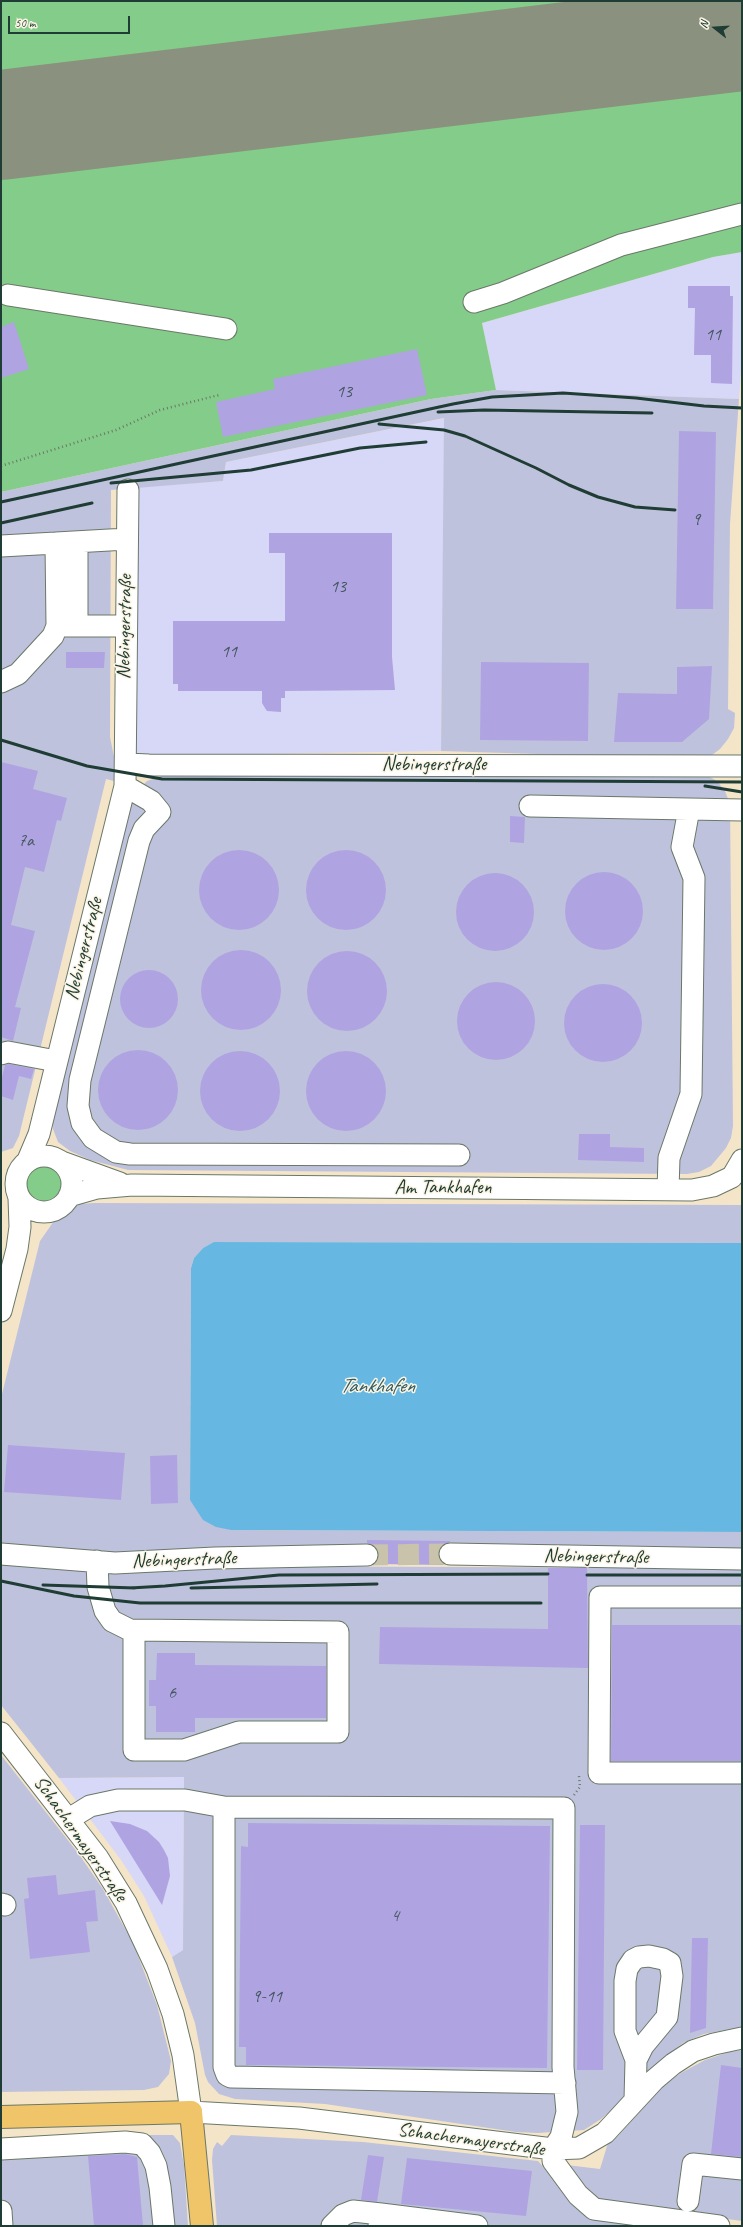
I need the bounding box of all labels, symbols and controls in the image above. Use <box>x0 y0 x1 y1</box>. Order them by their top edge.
scale bar <box>10 8 132 34</box>
north arrow <box>695 8 735 48</box>
text: 50 m <box>15 15 35 31</box>
text: N <box>696 19 711 30</box>
house number: 11 <box>705 324 721 346</box>
house number: 13 <box>336 381 352 403</box>
house number: 9 <box>692 509 700 531</box>
street label: Nebingerstraße <box>112 574 138 680</box>
house number: 13 <box>330 576 346 598</box>
house number: 11 <box>221 641 237 663</box>
street label: Nebingerstraße <box>382 753 486 777</box>
house number: 7a <box>18 830 34 852</box>
street label: Nebingerstraße <box>60 895 108 1003</box>
street label: Am Tankhafen <box>395 1176 491 1200</box>
water label: Tankhafen <box>340 1373 414 1399</box>
street label: Nebingerstraße <box>543 1544 649 1570</box>
street label: Nebingerstraße <box>131 1546 237 1574</box>
house number: 6 <box>168 1682 176 1704</box>
street label: Schachermayerstraße <box>28 1772 132 1906</box>
house number: 4 <box>391 1905 399 1927</box>
house number: 9-11 <box>252 1986 282 2008</box>
street label: Schachermayerstraße <box>396 2118 546 2162</box>

